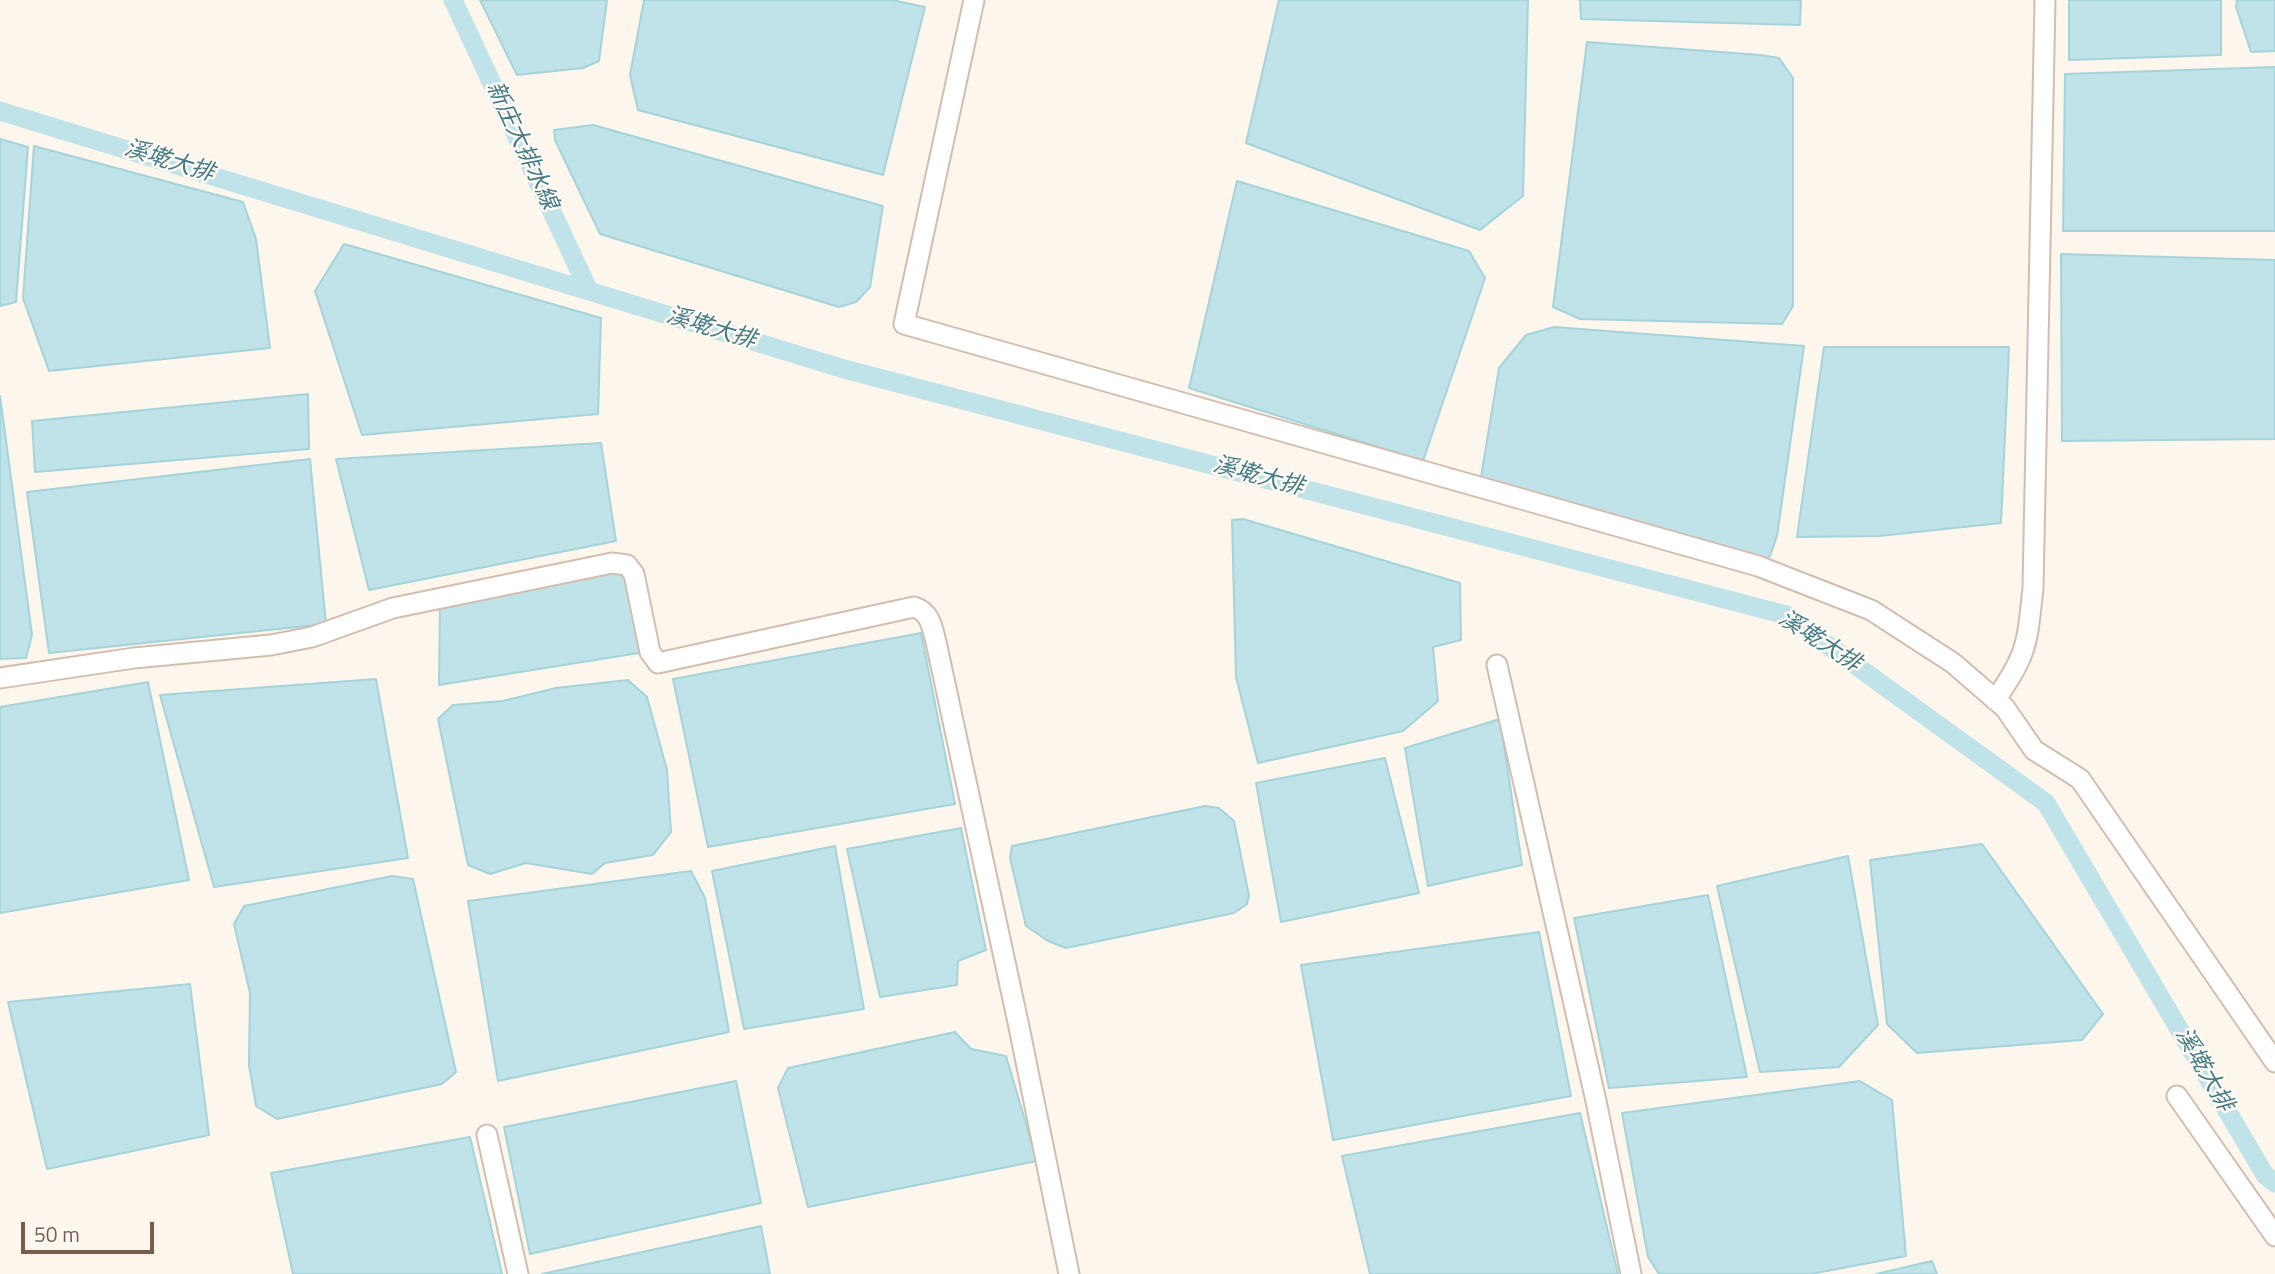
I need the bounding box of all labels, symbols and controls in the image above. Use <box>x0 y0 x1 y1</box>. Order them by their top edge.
water label: 新庄大排水線 <box>479 78 563 214</box>
water label: 溪墘大排 <box>121 135 217 189</box>
water label: 溪墘大排 <box>663 302 759 356</box>
water label: 溪墘大排 <box>1210 452 1306 502</box>
water label: 溪墘大排 <box>1773 605 1865 679</box>
water label: 溪墘大排 <box>2168 1023 2238 1117</box>
scale bar <box>24 1208 158 1252</box>
text: 50 m <box>34 1218 80 1250</box>

